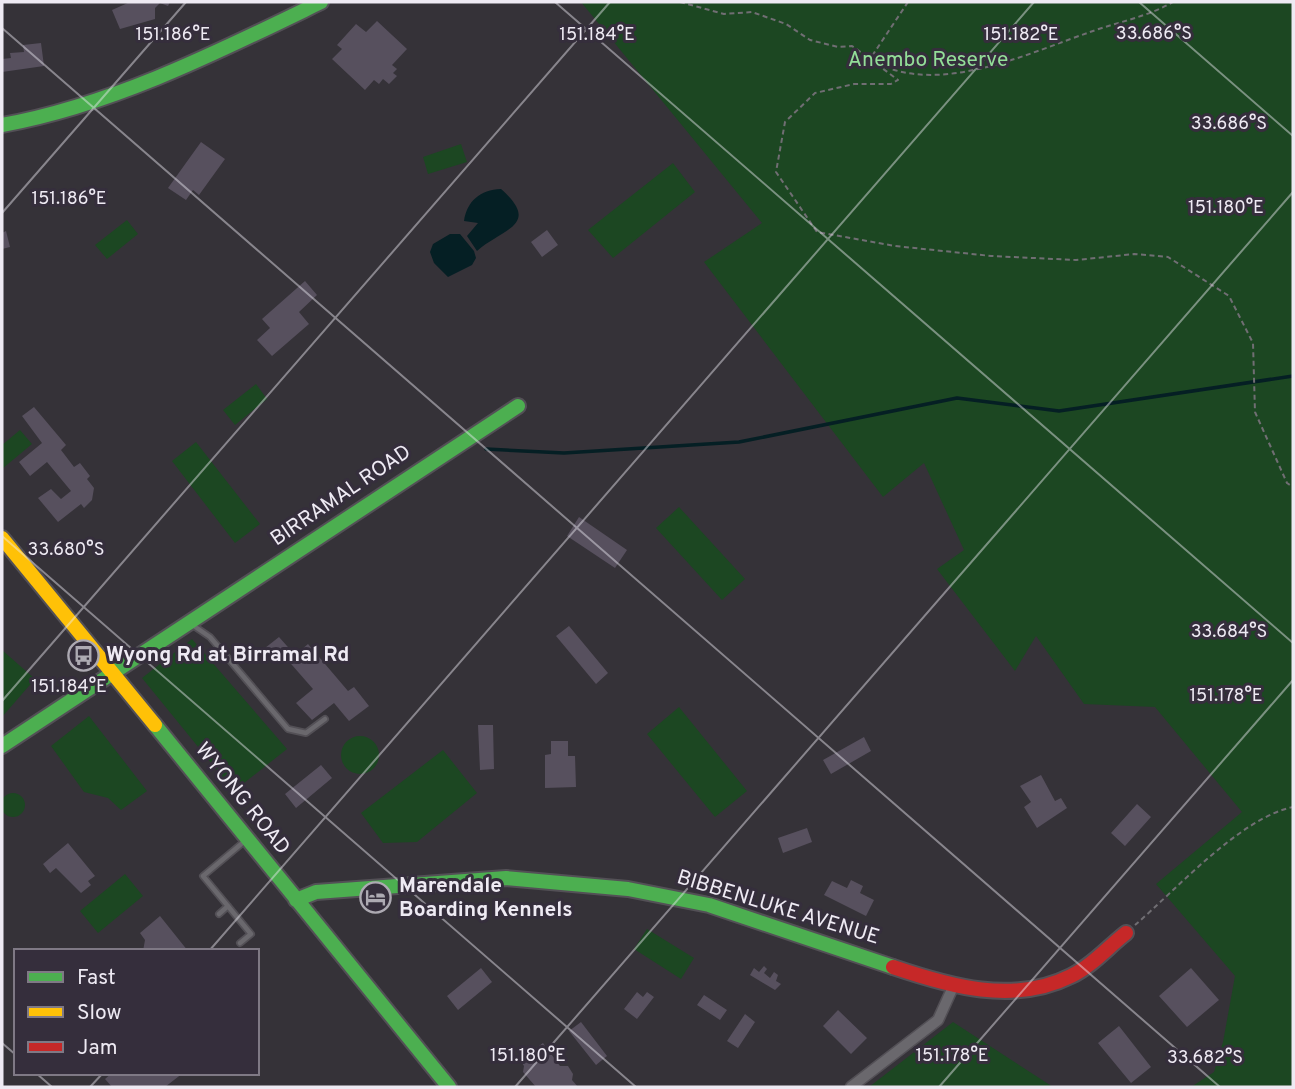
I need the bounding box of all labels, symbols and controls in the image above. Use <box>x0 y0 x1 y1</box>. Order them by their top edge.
text: 33.686°S <box>1116 23 1192 46</box>
text: 151.186°E <box>135 24 211 47</box>
text: 151.184°E <box>559 24 635 47</box>
text: 151.182°E <box>983 24 1059 47</box>
park label: Anembo Reserve <box>848 47 1008 74</box>
text: 33.686°S <box>1191 113 1267 136</box>
text: 151.186°E <box>31 188 107 211</box>
text: 151.180°E <box>1188 197 1264 220</box>
street label: BIRRAMAL ROAD <box>266 439 416 553</box>
text: 33.680°S <box>28 539 104 562</box>
text: 33.684°S <box>1191 621 1267 644</box>
bus stop icon: Wyong Rd at Birramal Rd <box>66 638 100 672</box>
place label: Wyong Rd at Birramal Rd <box>106 642 349 669</box>
text: 151.184°E <box>31 676 107 699</box>
text: 151.178°E <box>1189 685 1263 708</box>
street label: WYONG ROAD <box>188 737 296 861</box>
street label: BIBBENLUKE AVENUE <box>673 864 883 952</box>
place label: Marendale Boarding Kennels <box>399 873 573 924</box>
hotel icon: Marendale Boarding Kennels <box>359 881 393 915</box>
legend <box>14 949 259 1075</box>
text: Fast <box>77 965 116 992</box>
text: Slow <box>77 1000 122 1027</box>
text: Jam <box>77 1035 118 1062</box>
text: 151.180°E <box>490 1045 566 1068</box>
text: 151.178°E <box>915 1045 989 1068</box>
text: 33.682°S <box>1167 1047 1243 1070</box>

